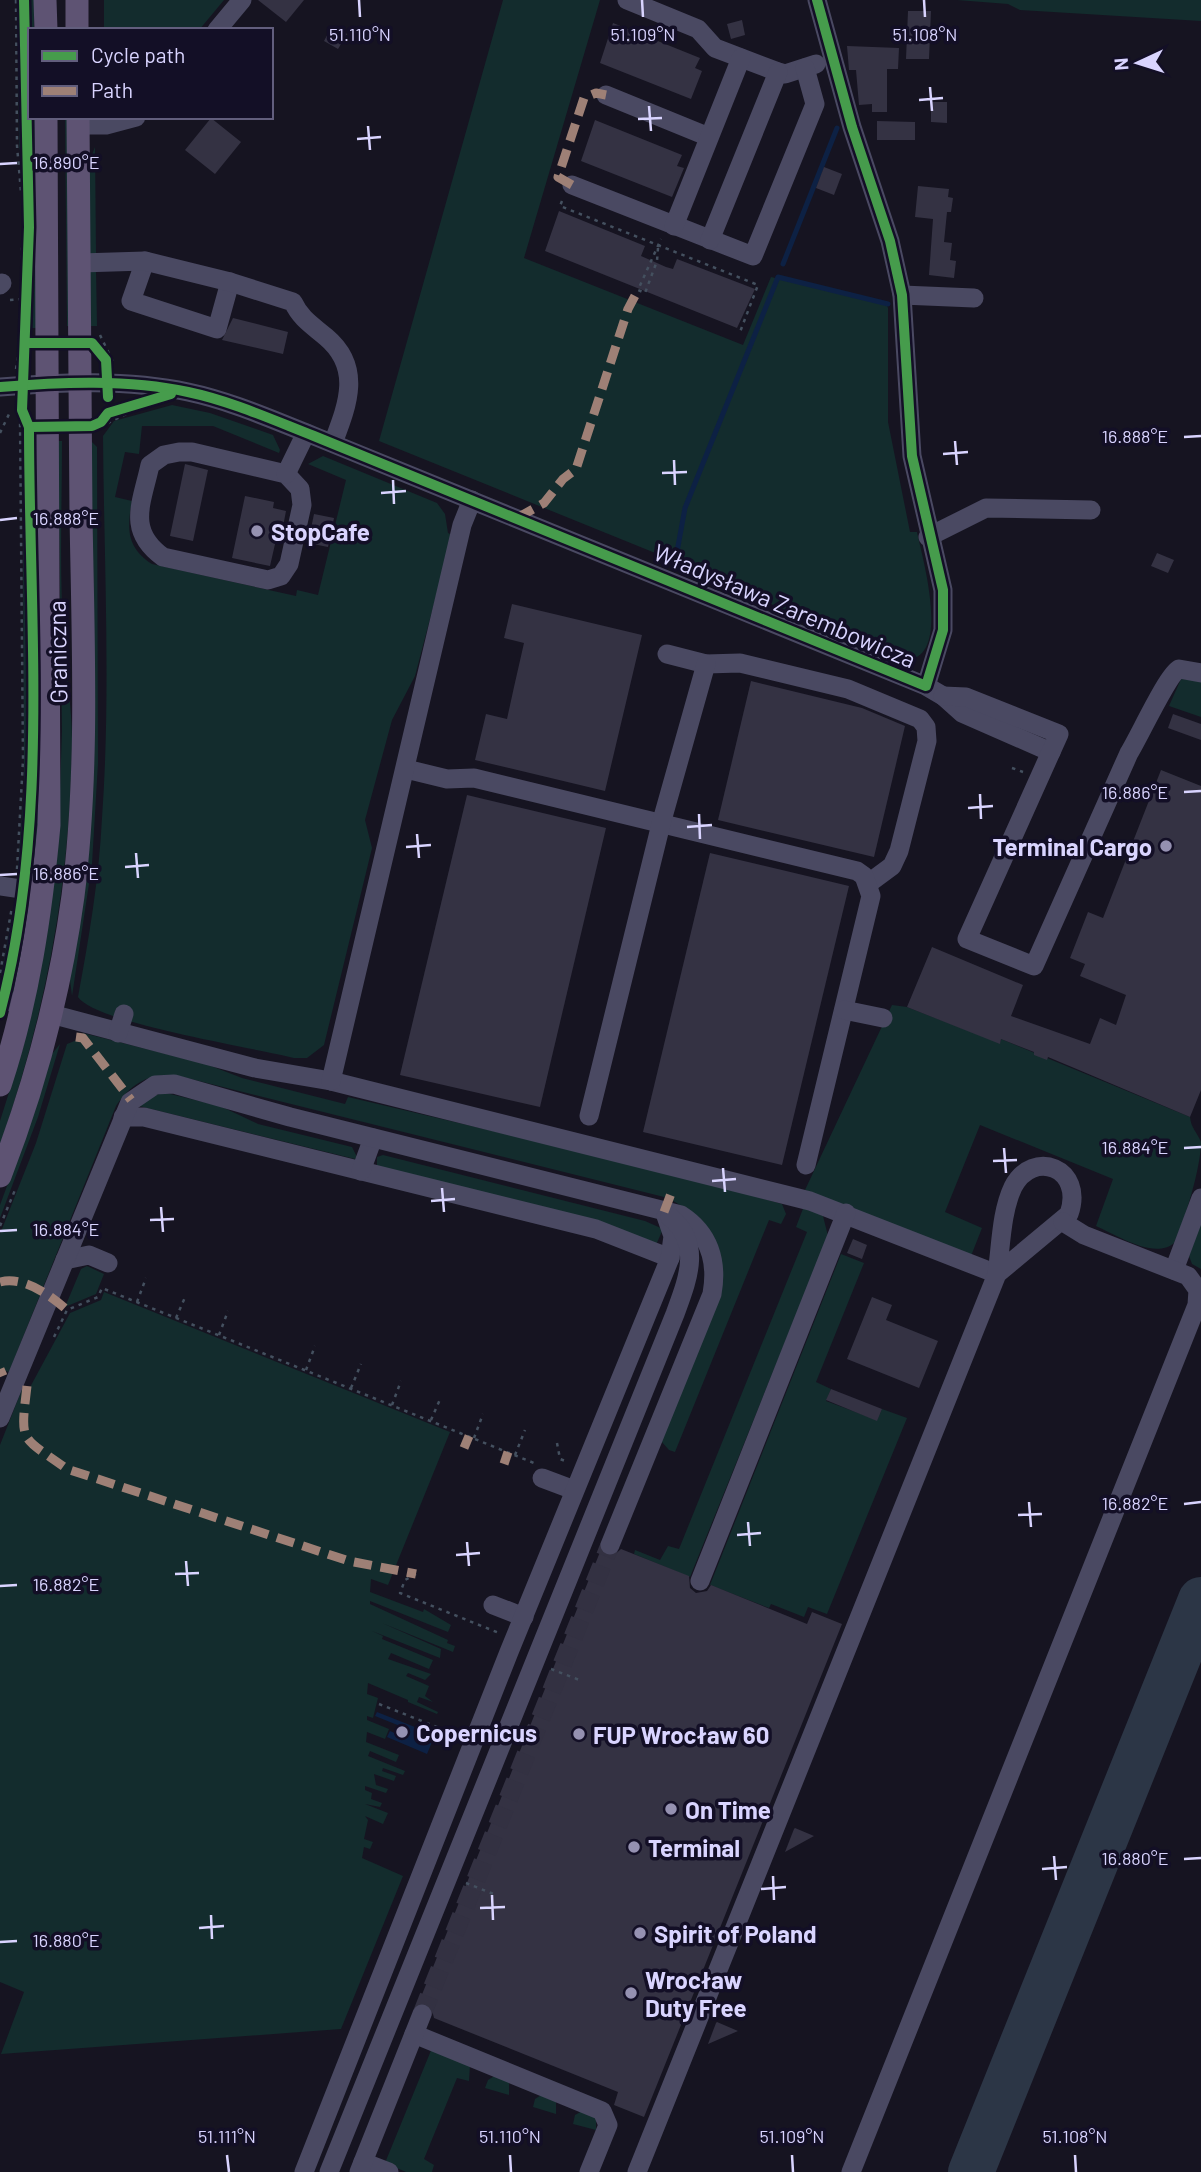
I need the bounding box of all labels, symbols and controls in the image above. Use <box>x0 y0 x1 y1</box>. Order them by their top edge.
text: 51.110°N <box>329 23 391 45</box>
text: 51.109°N <box>611 23 675 45</box>
text: 51.108°N <box>893 23 957 45</box>
legend <box>28 28 273 119</box>
north arrow <box>1103 28 1173 98</box>
text: Cycle path <box>91 42 185 67</box>
text: N <box>1109 57 1132 71</box>
text: Path <box>91 77 133 102</box>
text: 16.890°E <box>32 151 100 173</box>
text: 16.888°E <box>1102 425 1168 447</box>
text: 16.888°E <box>33 507 99 529</box>
place label: StopCafe <box>271 517 370 546</box>
marker: StopCafe <box>249 523 265 539</box>
street label: Władysława Zarembowicza <box>650 537 920 673</box>
street label: Graniczna <box>42 600 72 704</box>
text: 16.886°E <box>1102 781 1168 803</box>
place label: Terminal Cargo <box>993 832 1152 861</box>
marker: Terminal Cargo <box>1158 838 1174 854</box>
text: 16.886°E <box>33 862 99 884</box>
text: 16.884°E <box>1102 1136 1169 1158</box>
text: 16.884°E <box>33 1218 100 1240</box>
text: 16.882°E <box>1102 1492 1168 1514</box>
text: 16.882°E <box>33 1573 99 1595</box>
place label: Copernicus <box>416 1718 537 1747</box>
place label: FUP Wrocław 60 <box>593 1720 769 1749</box>
marker: Copernicus <box>394 1724 410 1740</box>
marker: FUP Wrocław 60 <box>571 1726 587 1742</box>
place label: On Time <box>685 1795 771 1824</box>
marker: On Time <box>663 1801 679 1817</box>
place label: Terminal <box>648 1833 740 1862</box>
marker: Terminal <box>626 1839 642 1855</box>
text: 16.880°E <box>1101 1847 1169 1869</box>
place label: Spirit of Poland <box>654 1919 817 1948</box>
marker: Spirit of Poland <box>632 1925 648 1941</box>
text: 16.880°E <box>32 1929 100 1951</box>
place label: Wrocław Duty Free <box>645 1965 747 2022</box>
marker: Wrocław Duty Free <box>623 1985 639 2001</box>
text: 51.111°N <box>198 2125 256 2147</box>
text: 51.110°N <box>479 2125 541 2147</box>
text: 51.109°N <box>760 2125 824 2147</box>
text: 51.108°N <box>1043 2125 1107 2147</box>

